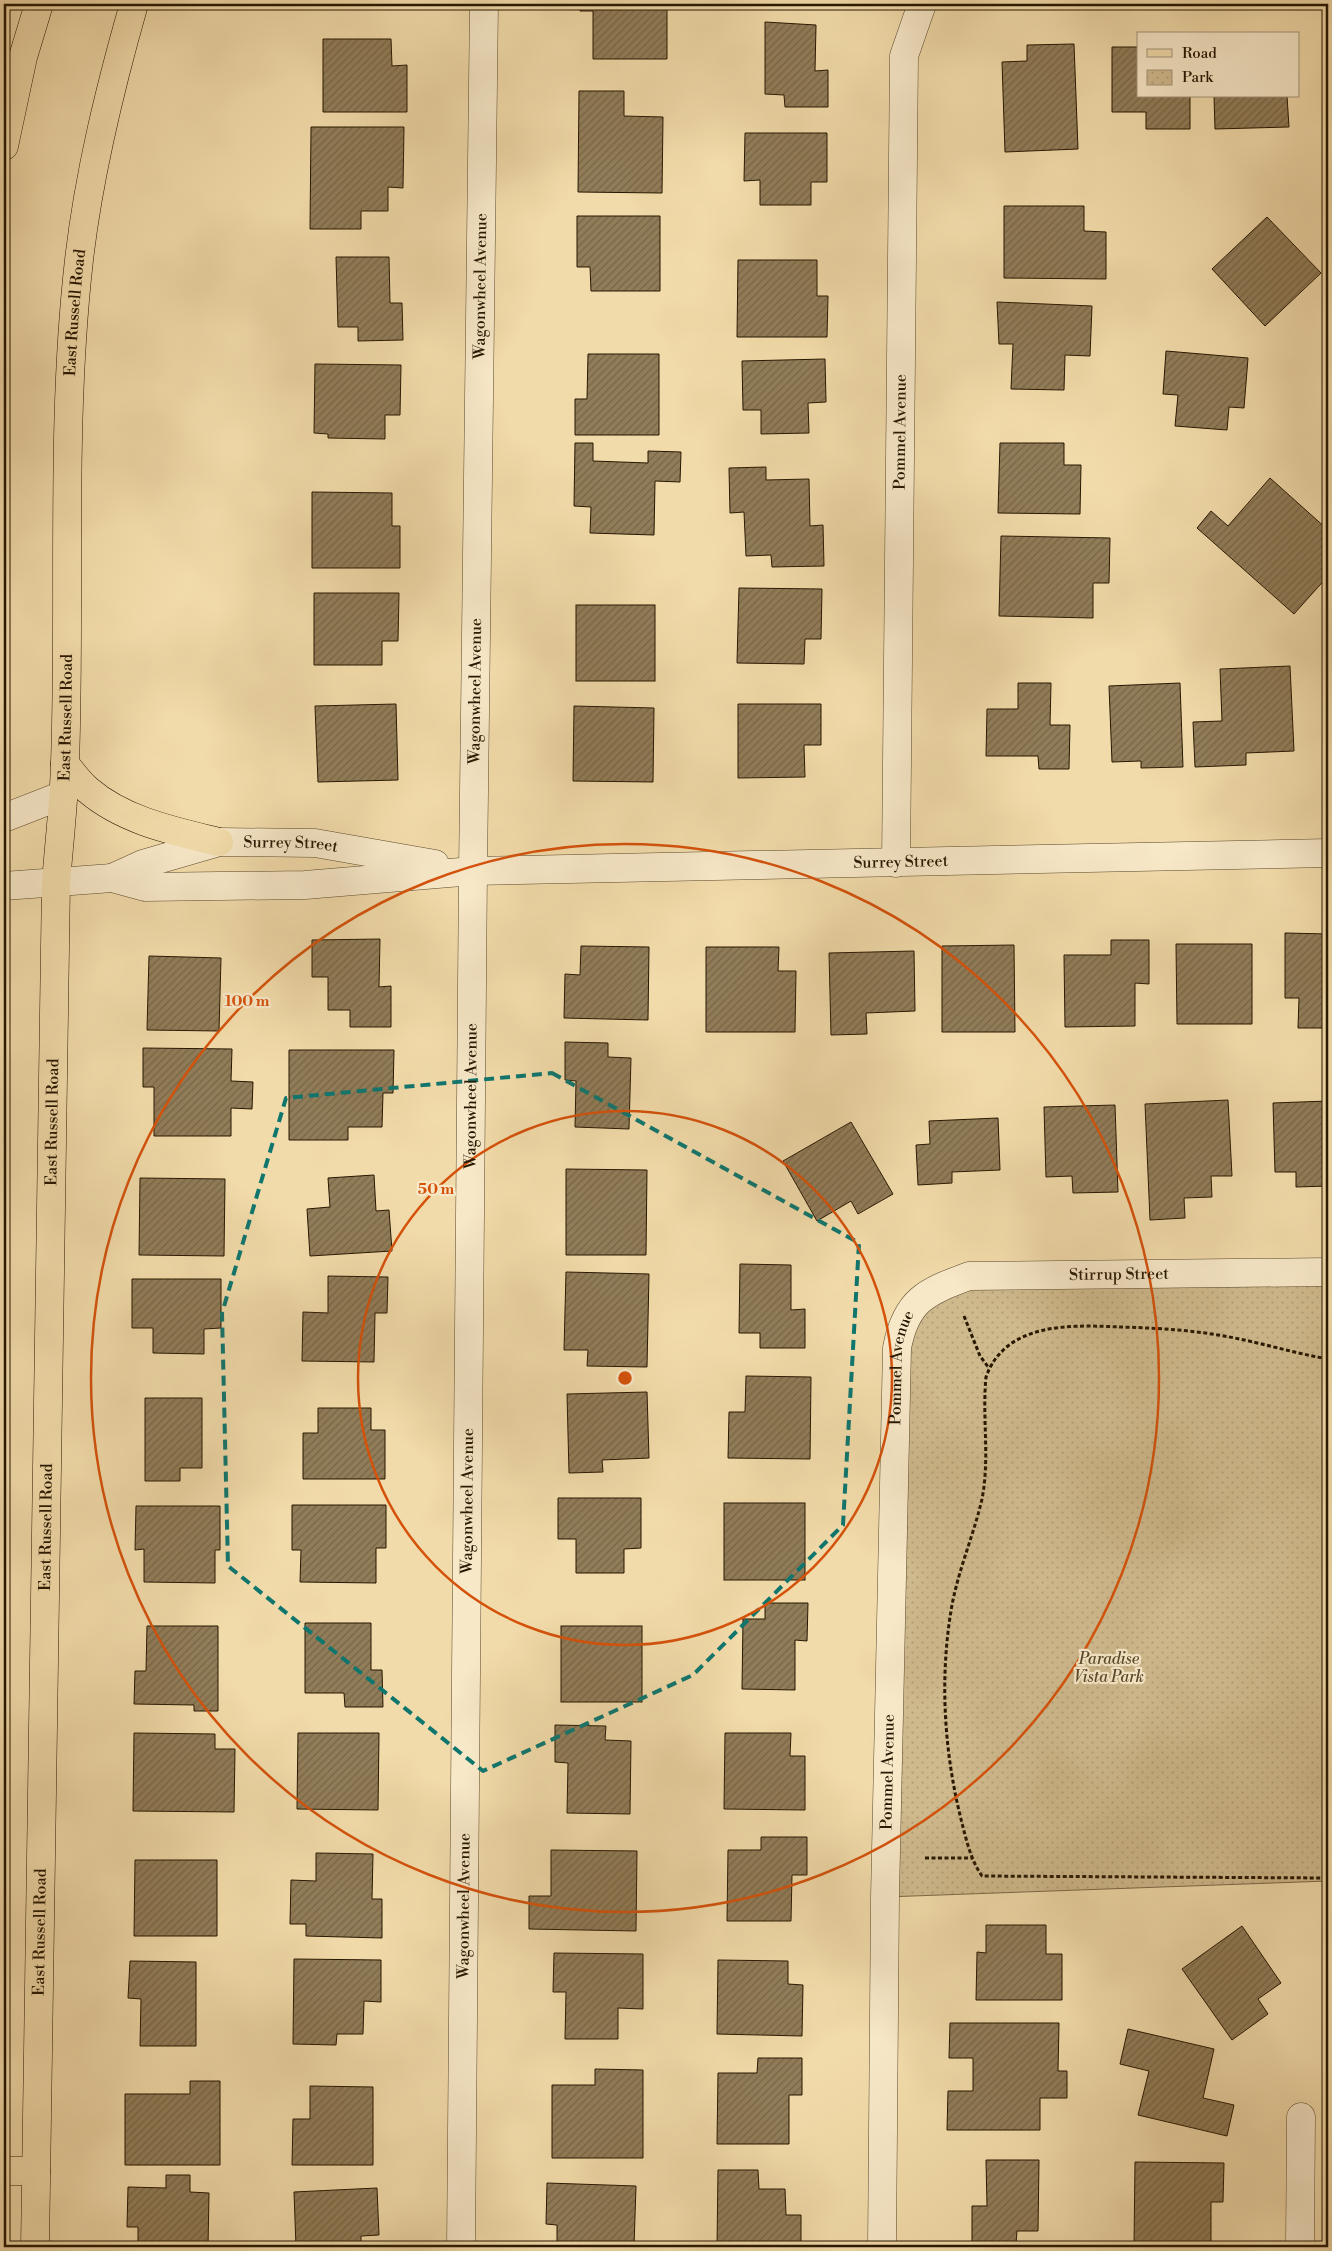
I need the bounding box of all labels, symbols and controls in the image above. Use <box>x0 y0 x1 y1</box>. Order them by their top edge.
legend <box>1137 32 1300 98</box>
text: Road <box>1182 44 1217 63</box>
text: Park <box>1182 68 1214 87</box>
street label: Wagonwheel Avenue <box>469 213 491 360</box>
street label: East Russell Road <box>60 248 90 377</box>
street label: Pommel Avenue <box>890 374 911 490</box>
street label: Wagonwheel Avenue <box>464 618 486 765</box>
street label: East Russell Road <box>54 654 77 782</box>
street label: Surrey Street <box>243 832 340 857</box>
street label: Surrey Street <box>853 851 949 873</box>
text: 100 m <box>225 992 270 1011</box>
street label: Wagonwheel Avenue <box>460 1023 482 1170</box>
street label: East Russell Road <box>41 1058 63 1186</box>
text: 50 m <box>418 1180 454 1199</box>
street label: Stirrup Street <box>1069 1264 1169 1285</box>
street label: Pommel Avenue <box>885 1307 919 1425</box>
centre of rings <box>616 1369 634 1387</box>
street label: Wagonwheel Avenue <box>457 1428 478 1575</box>
street label: East Russell Road <box>35 1463 57 1591</box>
park label: Paradise Vista Park <box>1074 1649 1144 1687</box>
street label: Pommel Avenue <box>876 1714 899 1830</box>
street label: Wagonwheel Avenue <box>453 1833 475 1980</box>
street label: East Russell Road <box>29 1868 51 1996</box>

